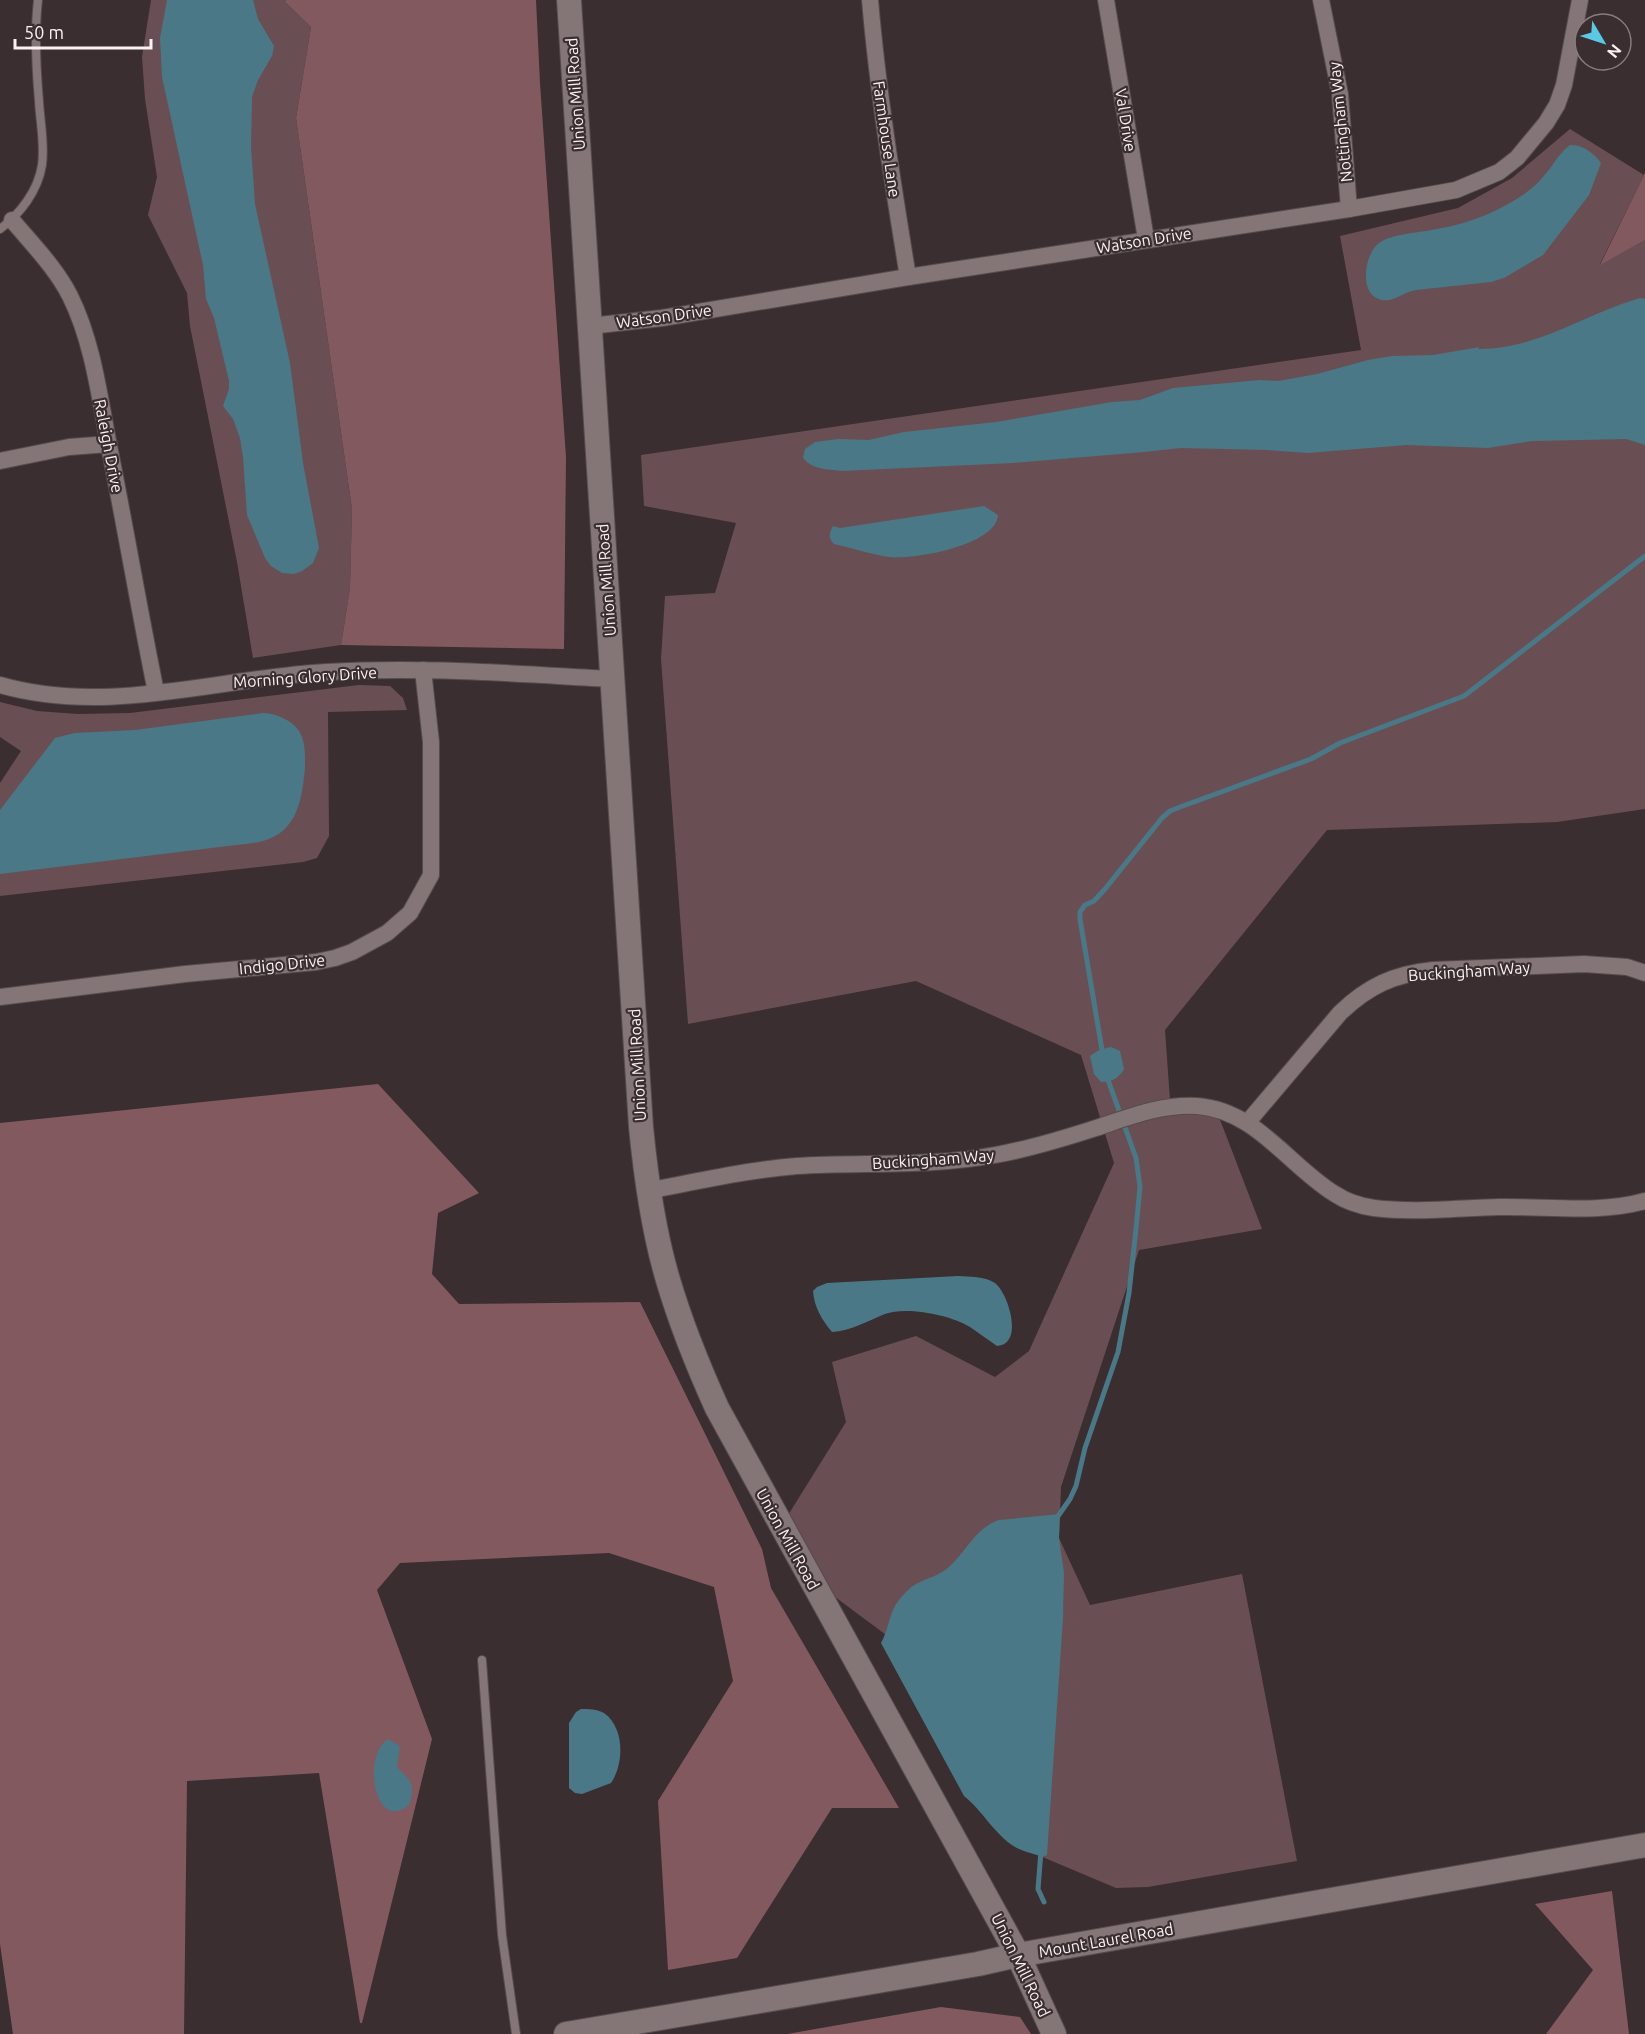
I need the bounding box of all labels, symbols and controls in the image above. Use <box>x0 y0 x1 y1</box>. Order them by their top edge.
scale bar <box>15 12 152 50</box>
north arrow <box>1573 12 1633 72</box>
text: 50 m <box>24 22 64 42</box>
street label: Union Mill Road <box>562 37 588 151</box>
text: N <box>1604 41 1625 62</box>
street label: Nottingham Way <box>1325 61 1355 183</box>
street label: Farmhouse Lane <box>870 80 904 198</box>
street label: Val Drive <box>1112 87 1140 153</box>
street label: Watson Drive <box>1095 224 1193 256</box>
street label: Watson Drive <box>615 300 713 332</box>
street label: Raleigh Drive <box>91 398 127 494</box>
street label: Union Mill Road <box>593 523 619 637</box>
street label: Morning Glory Drive <box>232 663 378 691</box>
street label: Indigo Drive <box>238 951 326 977</box>
street label: Buckingham Way <box>1407 958 1531 984</box>
street label: Union Mill Road <box>625 1008 649 1122</box>
street label: Buckingham Way <box>871 1146 995 1172</box>
street label: Union Mill Road <box>753 1485 823 1593</box>
street label: Union Mill Road <box>988 1910 1054 2020</box>
street label: Mount Laurel Road <box>1037 1919 1175 1961</box>

